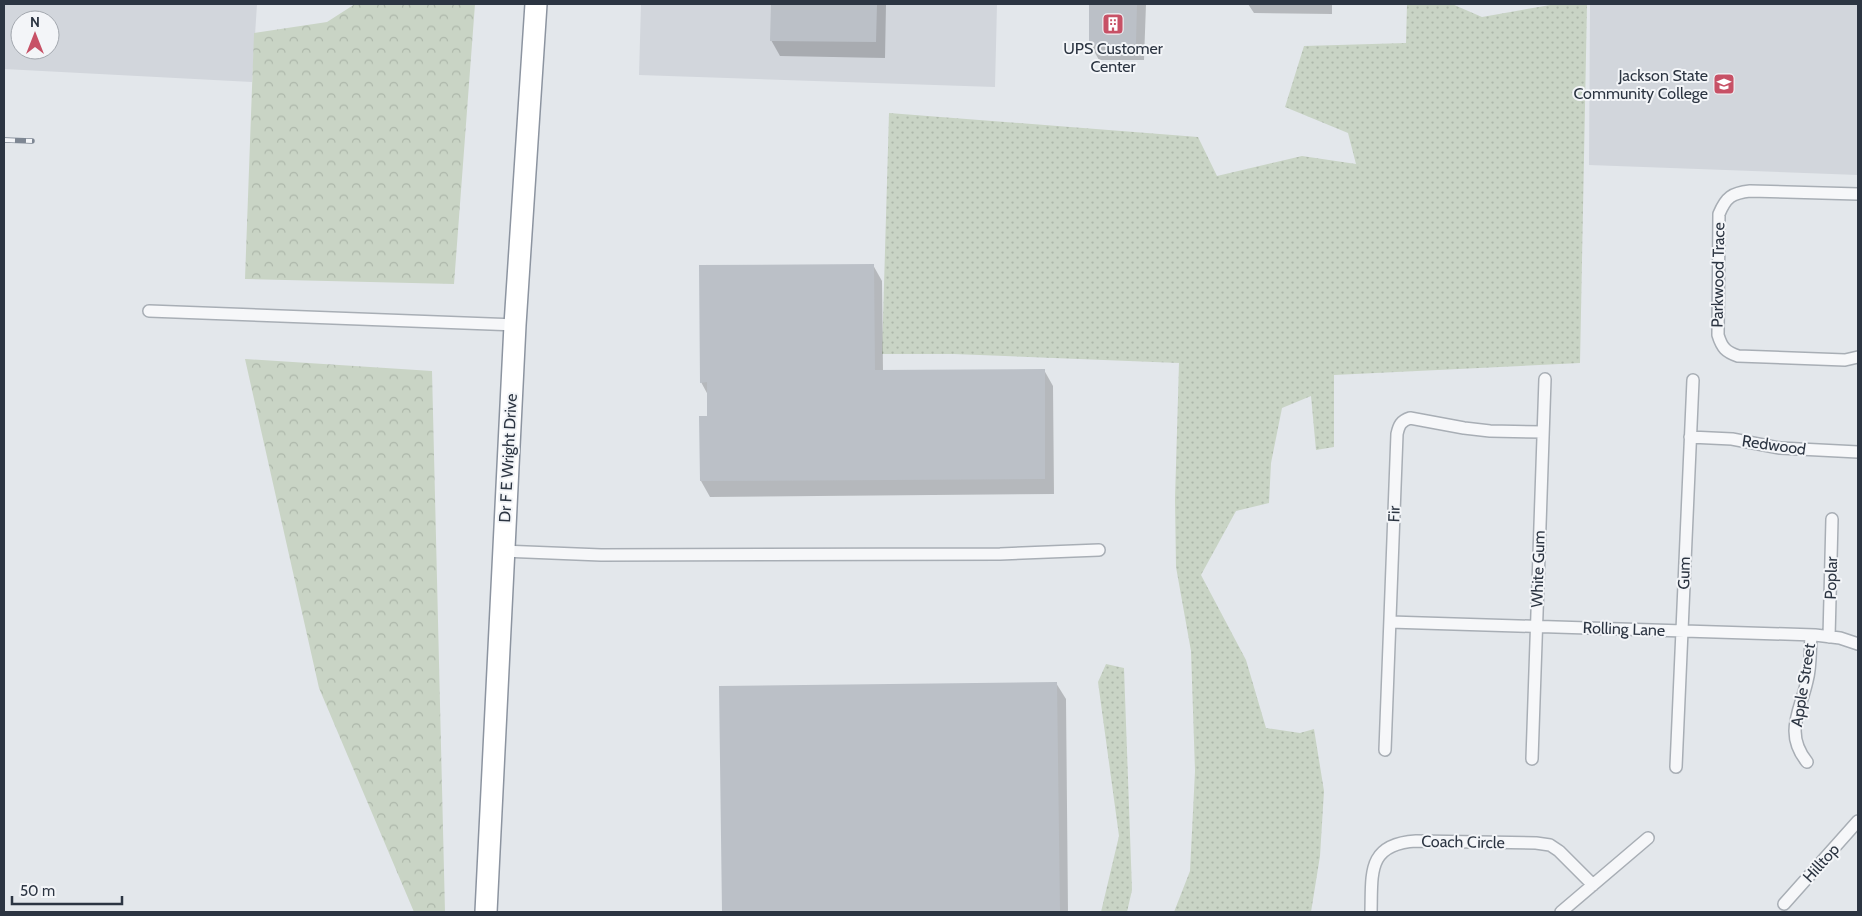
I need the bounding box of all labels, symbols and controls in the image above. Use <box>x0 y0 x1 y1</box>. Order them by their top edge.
north arrow <box>10 10 60 60</box>
building icon: UPS Customer Center <box>1101 12 1125 36</box>
text: N <box>30 13 40 31</box>
place label: UPS Customer Center <box>1063 39 1164 76</box>
place label: Jackson State Community College <box>1573 66 1708 103</box>
school or university icon: Jackson State Community College <box>1712 72 1736 96</box>
street label: Parkwood Trace <box>1708 222 1728 328</box>
street label: Dr F E Wright Drive <box>495 393 521 523</box>
street label: Redwood <box>1741 431 1807 459</box>
street label: Fir <box>1384 504 1404 523</box>
street label: White Gum <box>1527 530 1549 608</box>
street label: Poplar <box>1821 555 1841 600</box>
street label: Gum <box>1674 556 1694 590</box>
street label: Rolling Lane <box>1582 618 1666 640</box>
street label: Apple Street <box>1787 641 1819 728</box>
street label: Coach Circle <box>1421 832 1505 852</box>
street label: Hilltop <box>1799 840 1843 886</box>
scale bar <box>12 874 122 906</box>
text: 50 m <box>20 882 55 900</box>

